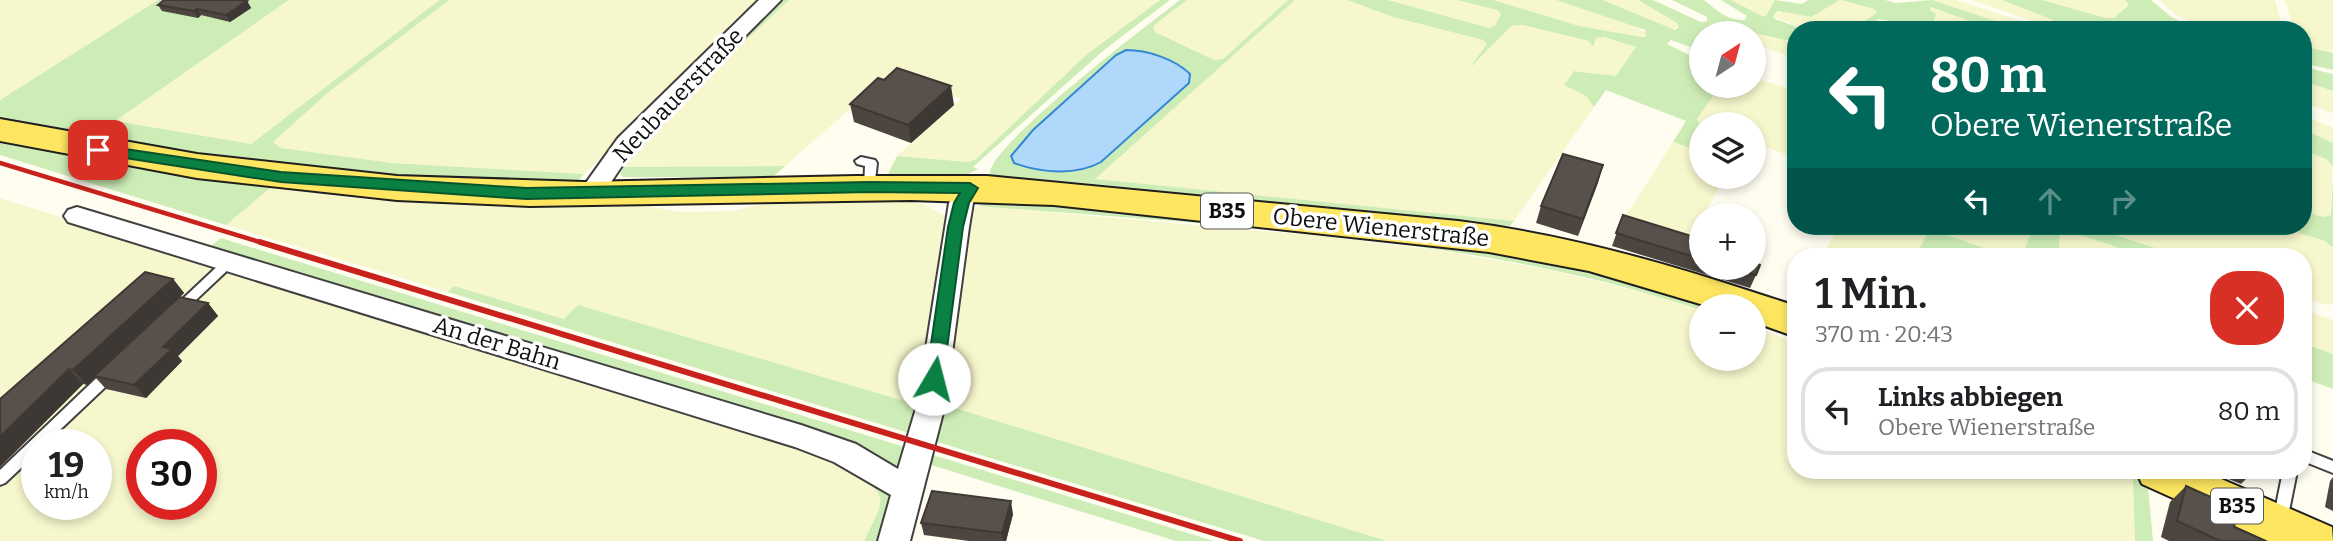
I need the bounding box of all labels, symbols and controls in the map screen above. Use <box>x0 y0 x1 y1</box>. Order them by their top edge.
north arrow <box>1689 21 1766 98</box>
map controls <box>1689 21 1766 371</box>
street label: Neubauerstraße <box>607 22 749 168</box>
text: 80 m <box>1930 46 2046 105</box>
icon: left <box>1815 49 1906 140</box>
text: Obere Wienerstraße <box>1930 106 2232 144</box>
button: layers <box>1689 112 1766 189</box>
pin <box>68 120 128 180</box>
icon: arrive <box>79 131 117 169</box>
icon: left <box>1958 182 1996 220</box>
icon: ahead <box>2031 182 2069 220</box>
icon: right <box>2104 182 2142 220</box>
road number: B35 <box>1201 194 1253 228</box>
street label: Obere Wienerstraße <box>1271 202 1491 252</box>
button: + <box>1689 203 1766 280</box>
text: 1 Min. <box>1815 269 1927 319</box>
button: close <box>2210 271 2284 345</box>
button: − <box>1689 294 1766 371</box>
street label: An der Bahn <box>430 310 564 376</box>
text: 370 m · 20:43 <box>1815 320 1953 348</box>
position arrow <box>897 342 971 416</box>
text: Links abbiegen <box>1878 382 2063 413</box>
icon: left <box>1819 392 1857 430</box>
text: 80 m <box>2218 396 2280 427</box>
text: Obere Wienerstraße <box>1878 413 2095 441</box>
speed limit sign: 30 <box>126 429 217 520</box>
text: 19 <box>49 444 84 486</box>
text: km/h <box>44 481 89 503</box>
road number: B35 <box>2211 489 2263 524</box>

